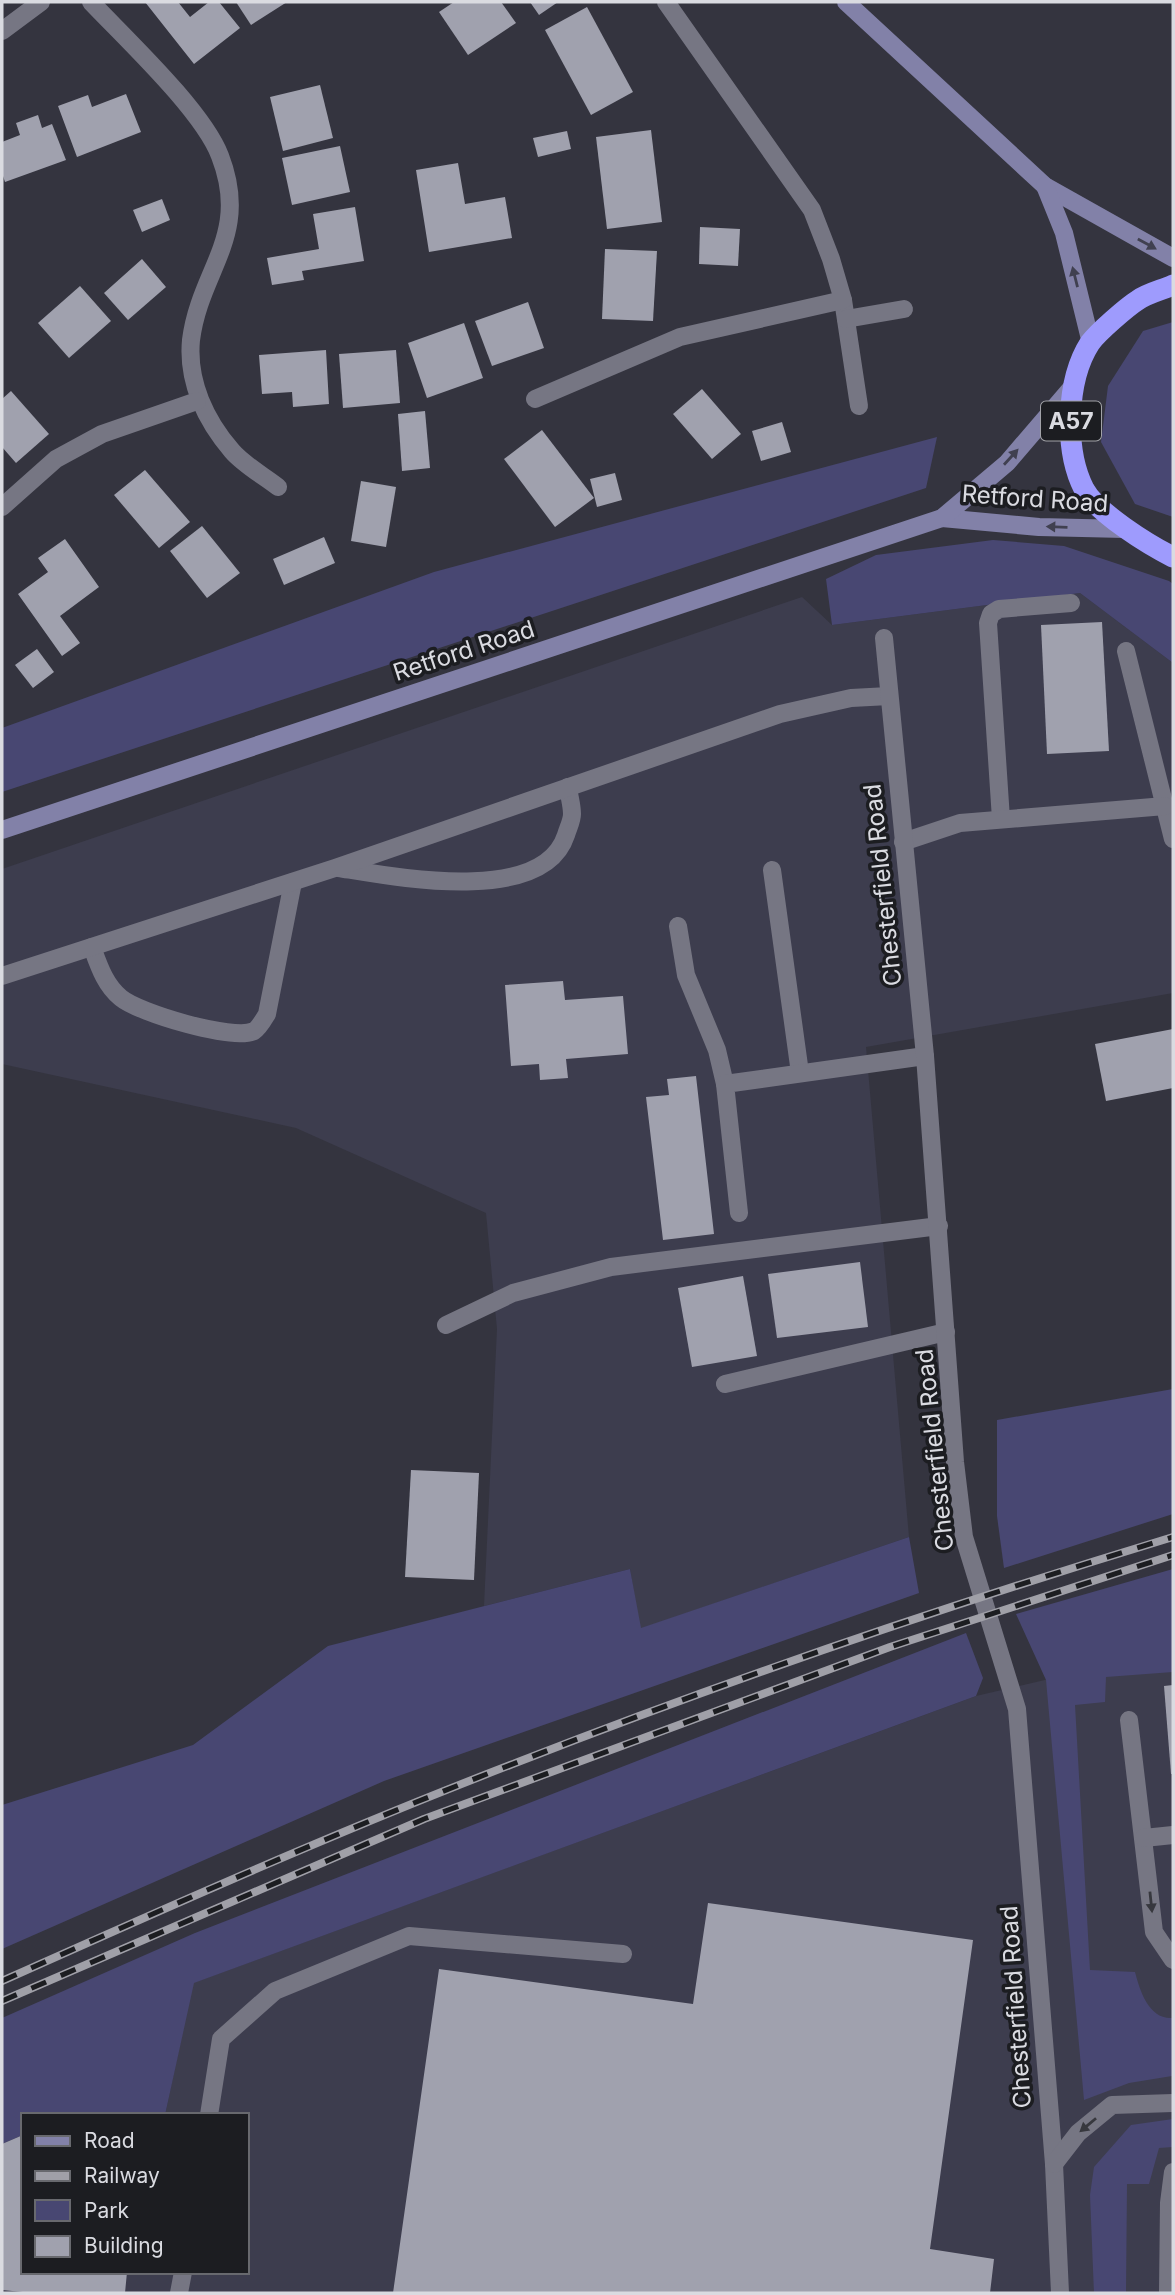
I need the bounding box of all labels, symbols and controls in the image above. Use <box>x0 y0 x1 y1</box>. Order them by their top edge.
one-way arrow <box>1138 238 1157 250</box>
one-way arrow <box>1069 265 1080 287</box>
road number: A57 <box>1041 402 1101 440</box>
one-way arrow <box>1003 449 1019 466</box>
street label: Retford Road <box>961 479 1109 518</box>
one-way arrow <box>1046 521 1068 533</box>
street label: Retford Road <box>390 614 538 687</box>
street label: Chesterfield Road <box>857 782 908 988</box>
street label: Chesterfield Road <box>909 1347 960 1553</box>
one-way arrow <box>1146 1891 1157 1913</box>
street label: Chesterfield Road <box>994 1905 1037 2109</box>
legend <box>21 2113 248 2274</box>
one-way arrow <box>1079 2117 1096 2132</box>
text: Road <box>84 2128 135 2153</box>
text: Railway <box>84 2163 160 2188</box>
text: Park <box>84 2198 129 2223</box>
text: Building <box>84 2233 164 2258</box>

